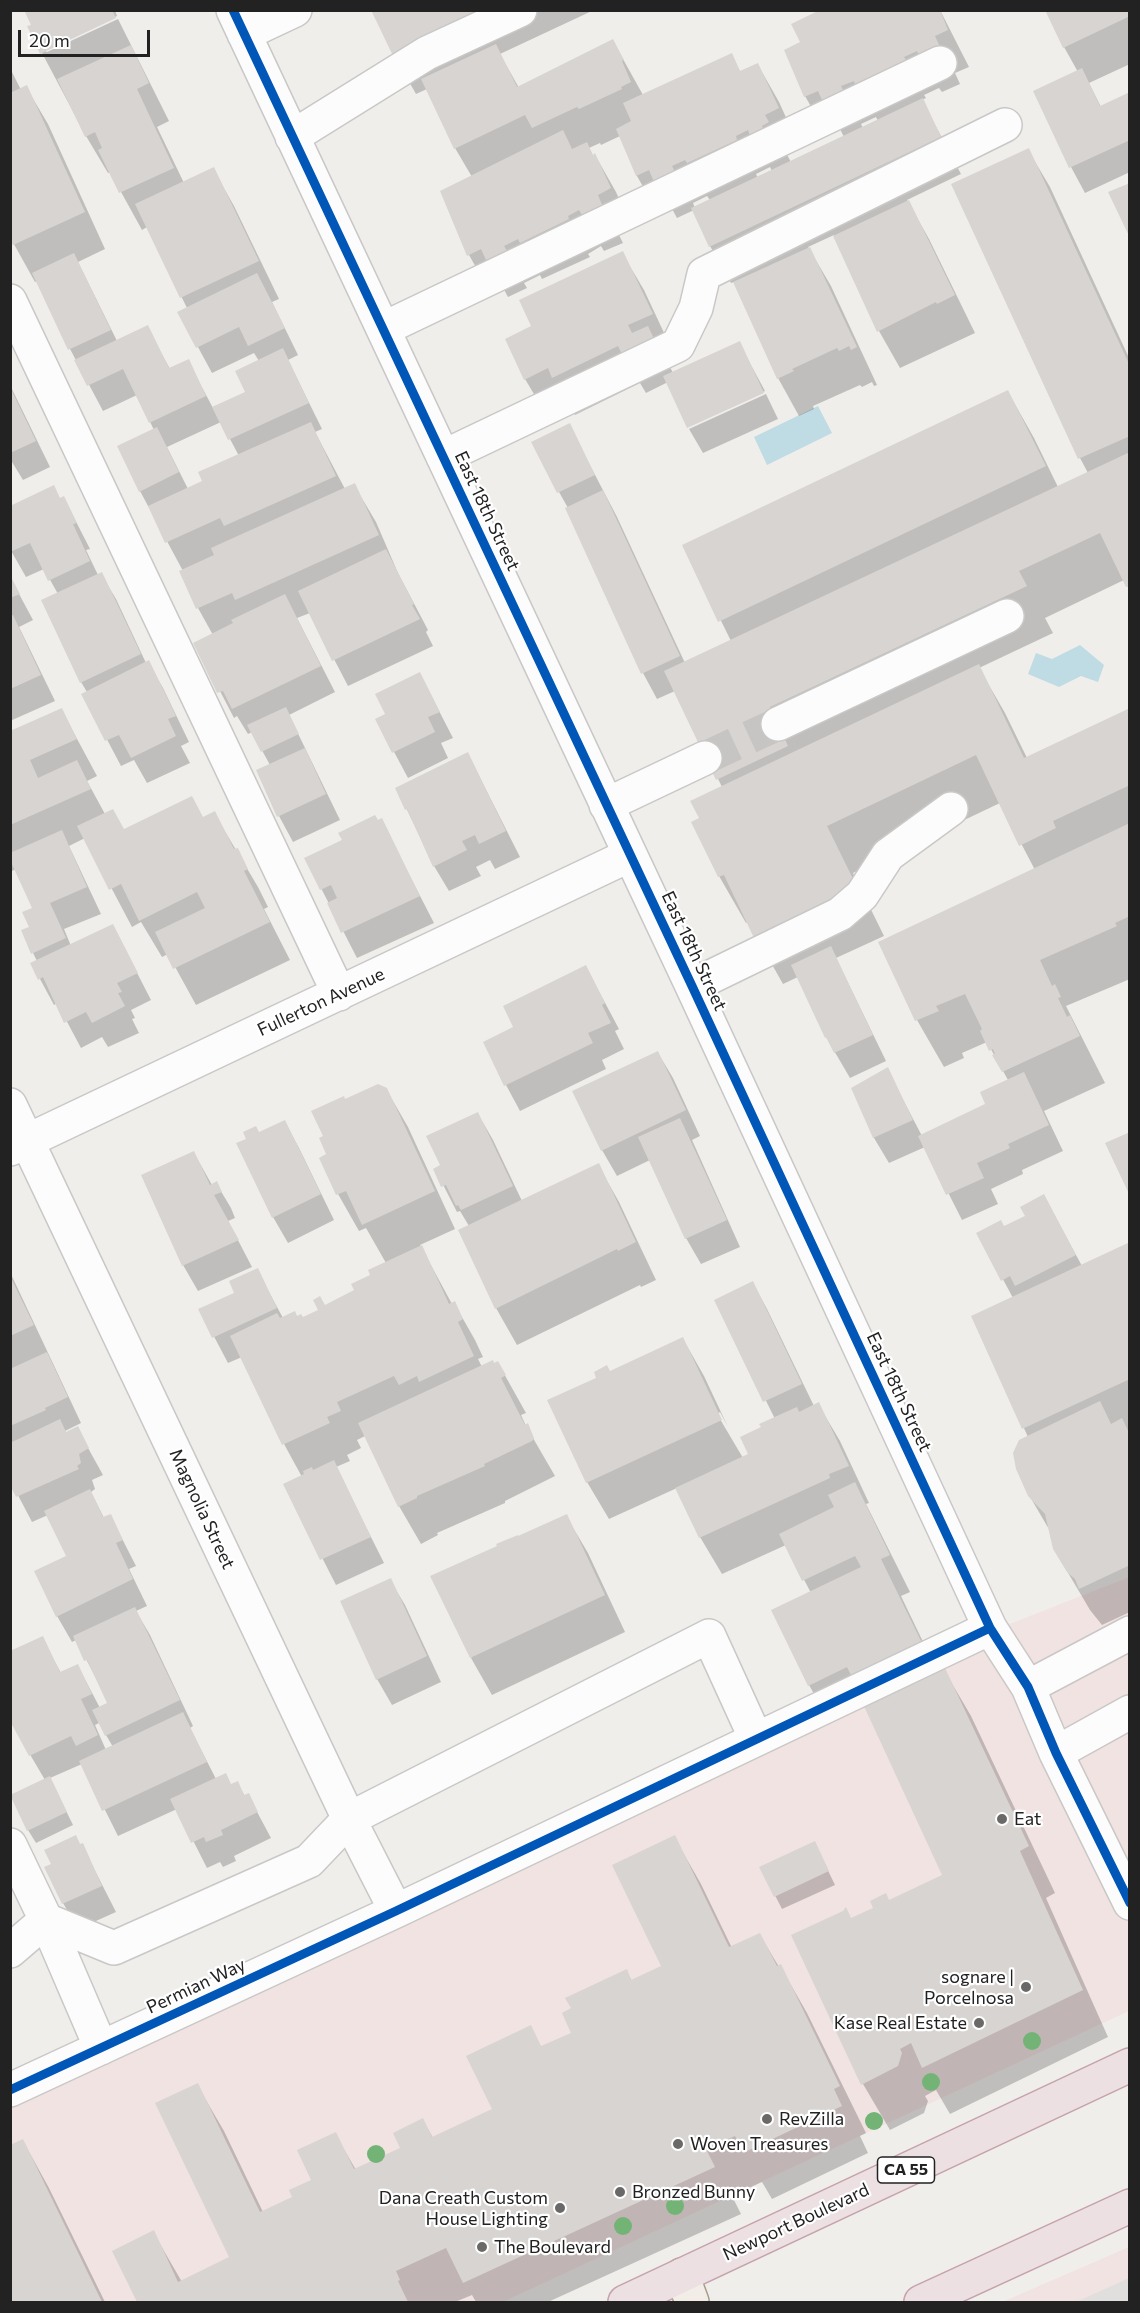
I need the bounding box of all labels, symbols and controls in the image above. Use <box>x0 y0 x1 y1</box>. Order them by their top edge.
scale bar <box>21 18 153 56</box>
text: 20 m <box>29 29 70 51</box>
street label: East 18th Street <box>450 448 524 574</box>
street label: East 18th Street <box>657 888 731 1014</box>
street label: Fullerton Avenue <box>254 963 388 1041</box>
street label: East 18th Street <box>862 1329 936 1455</box>
street label: Magnolia Street <box>165 1445 239 1573</box>
place label: Eat <box>1014 1808 1041 1830</box>
marker: Eat <box>995 1812 1009 1826</box>
street label: Permian Way <box>143 1954 249 2018</box>
place label: sognare | Porcelnosa <box>924 1966 1014 2008</box>
marker: sognare | Porcelnosa <box>1019 1980 1033 1994</box>
place label: Kase Real Estate <box>834 2012 967 2034</box>
marker: Kase Real Estate <box>972 2016 986 2030</box>
place label: RevZilla <box>779 2108 844 2130</box>
marker: RevZilla <box>760 2112 774 2126</box>
place label: Woven Treasures <box>690 2133 828 2155</box>
marker: Woven Treasures <box>671 2137 685 2151</box>
road number: CA 55 <box>878 2157 934 2183</box>
street label: Newport Boulevard <box>720 2179 872 2265</box>
place label: Bronzed Bunny <box>632 2181 755 2203</box>
marker: Bronzed Bunny <box>613 2185 627 2199</box>
place label: Dana Creath Custom House Lighting <box>379 2187 548 2230</box>
marker: Dana Creath Custom House Lighting <box>553 2201 567 2215</box>
place label: The Boulevard <box>494 2236 611 2258</box>
marker: The Boulevard <box>475 2240 489 2254</box>

